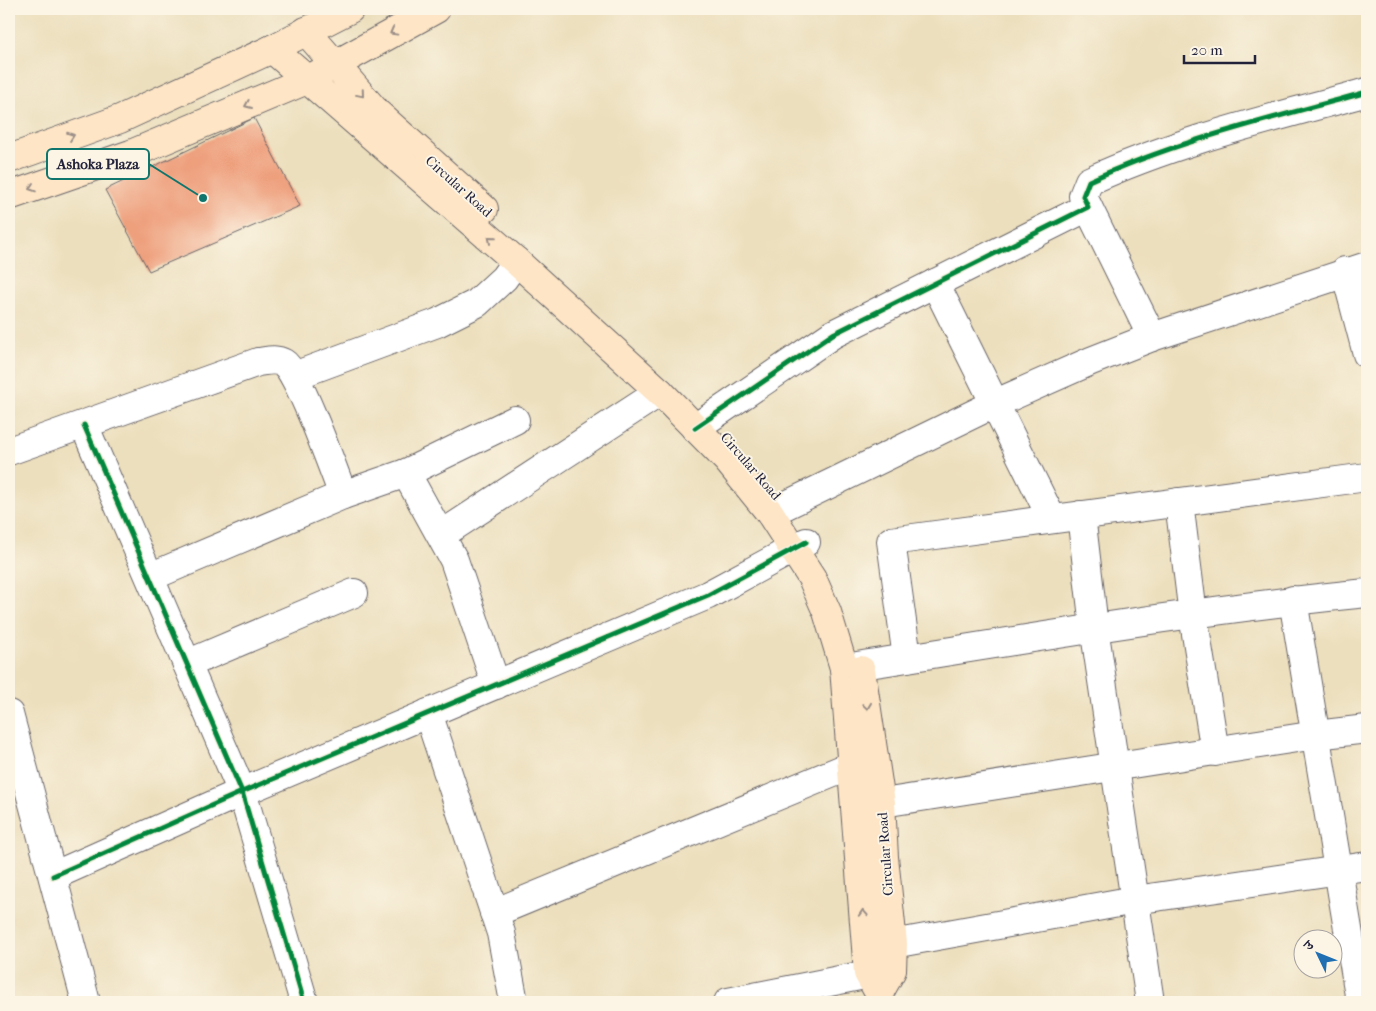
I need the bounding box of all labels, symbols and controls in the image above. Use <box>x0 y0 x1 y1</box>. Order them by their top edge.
one-way arrow <box>390 26 399 36</box>
scale bar <box>1184 32 1255 64</box>
text: 20 m <box>1191 41 1223 59</box>
one-way arrow <box>356 88 364 97</box>
one-way arrow <box>244 99 253 109</box>
one-way arrow <box>66 132 75 142</box>
callout: Ashoka Plaza <box>47 149 149 179</box>
street label: Circular Road <box>422 152 496 221</box>
text: Ashoka Plaza <box>56 155 140 173</box>
one-way arrow <box>28 183 36 193</box>
one-way arrow <box>487 236 496 245</box>
street label: Circular Road <box>717 429 785 504</box>
one-way arrow <box>861 702 871 710</box>
street label: Circular Road <box>874 811 897 896</box>
one-way arrow <box>858 908 869 916</box>
north arrow <box>1294 928 1344 978</box>
text: उ <box>1300 936 1318 955</box>

